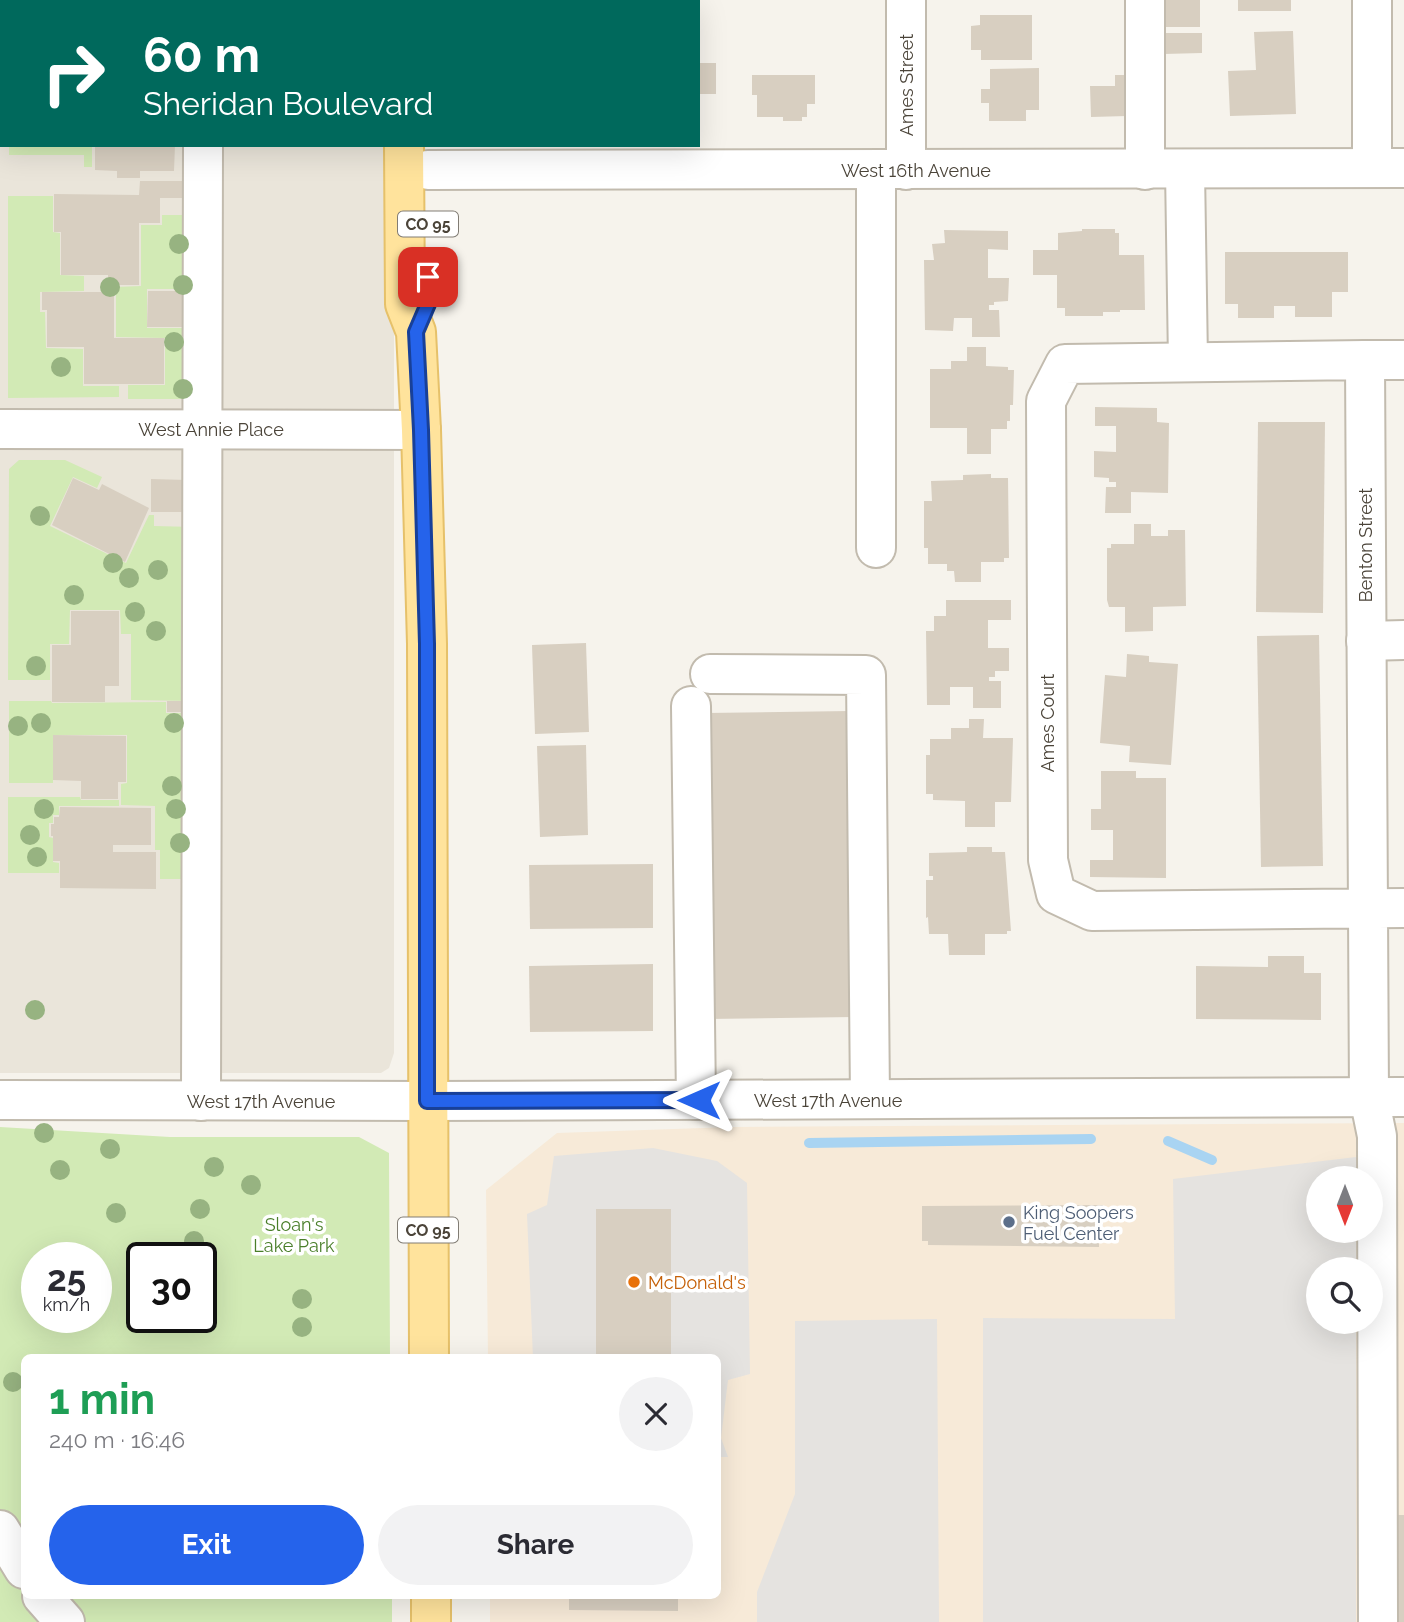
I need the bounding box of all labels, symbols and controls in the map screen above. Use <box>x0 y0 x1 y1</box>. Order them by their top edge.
text: 60 m <box>143 26 260 83</box>
icon: right <box>28 28 119 119</box>
street label: Ames Street <box>896 34 917 136</box>
text: Sheridan Boulevard <box>143 85 433 122</box>
street label: West 16th Avenue <box>841 160 991 181</box>
road number: CO 95 <box>398 212 458 236</box>
pin <box>398 247 458 307</box>
icon: arrive <box>409 258 447 296</box>
street label: West Annie Place <box>138 419 284 440</box>
street label: Benton Street <box>1355 488 1376 602</box>
street label: Ames Court <box>1037 674 1058 772</box>
position arrow <box>662 1063 736 1137</box>
street label: West 17th Avenue <box>754 1090 903 1111</box>
street label: West 17th Avenue <box>187 1091 336 1112</box>
north arrow <box>1306 1166 1382 1242</box>
map controls <box>1306 1166 1383 1334</box>
place label: King Soopers Fuel Center <box>1023 1202 1134 1244</box>
park label: Sloan's Lake Park <box>253 1214 335 1256</box>
marker: King Soopers Fuel Center <box>1001 1214 1017 1230</box>
road number: CO 95 <box>398 1218 458 1242</box>
speed limit sign: 30 <box>126 1242 217 1333</box>
button: search <box>1306 1257 1383 1334</box>
text: 25 <box>47 1258 86 1299</box>
place label: McDonald's <box>648 1272 746 1293</box>
marker: McDonald's <box>626 1274 642 1290</box>
text: km/h <box>43 1294 90 1315</box>
text: 1 min <box>49 1375 155 1424</box>
button: close <box>619 1377 693 1451</box>
text: 240 m · 16:46 <box>49 1426 185 1453</box>
button: Exit <box>49 1505 364 1585</box>
button: Share <box>378 1505 693 1585</box>

